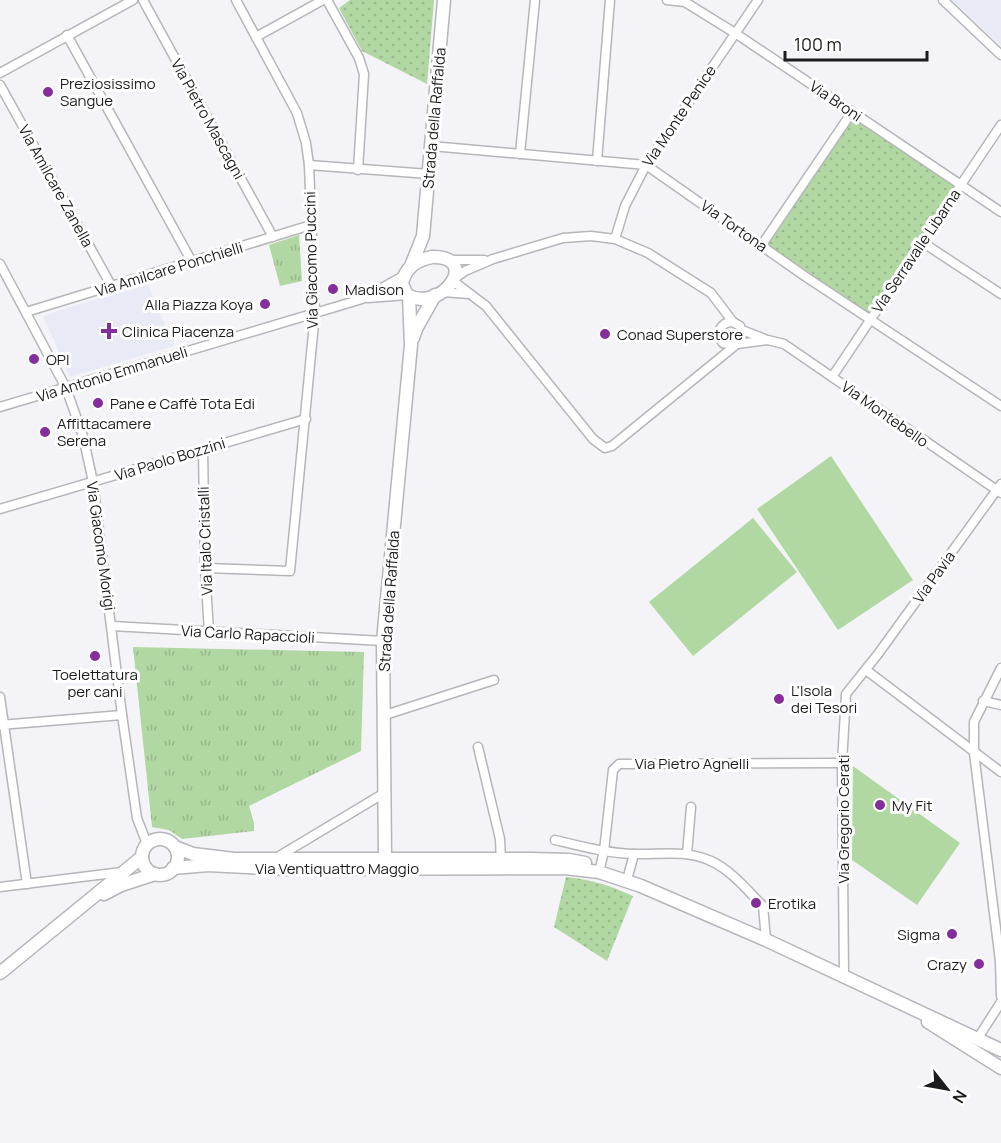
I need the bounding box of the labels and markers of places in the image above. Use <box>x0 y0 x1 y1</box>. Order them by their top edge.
place label: Preziosissimo Sangue <box>60 73 156 111</box>
marker: Preziosissimo Sangue <box>41 85 55 99</box>
place label: Madison <box>345 279 404 300</box>
marker: Madison <box>326 282 340 296</box>
place label: Alla Piazza Koya <box>145 294 253 315</box>
marker: Alla Piazza Koya <box>258 297 272 311</box>
place label: Clinica Piacenza <box>122 321 234 342</box>
marker: Clinica Piacenza <box>100 322 118 340</box>
place label: Conad Superstore <box>617 324 743 345</box>
marker: Conad Superstore <box>598 327 612 341</box>
place label: OPI <box>46 349 69 370</box>
marker: OPI <box>27 352 41 366</box>
place label: Pane e Caffè Tota Edi <box>110 393 255 414</box>
marker: Pane e Caffè Tota Edi <box>91 396 105 410</box>
place label: Affittacamere Serena <box>57 413 152 451</box>
marker: Affittacamere Serena <box>38 425 52 439</box>
marker: Toelettatura per cani <box>88 649 102 663</box>
place label: Toelettatura per cani <box>52 664 138 702</box>
place label: L'Isola dei Tesori <box>791 680 857 718</box>
marker: L'Isola dei Tesori <box>772 692 786 706</box>
place label: My Fit <box>892 795 933 816</box>
marker: My Fit <box>873 798 887 812</box>
place label: Erotika <box>768 893 816 914</box>
marker: Erotika <box>749 896 763 910</box>
place label: Sigma <box>897 924 940 945</box>
marker: Sigma <box>945 927 959 941</box>
place label: Crazy <box>927 954 967 975</box>
marker: Crazy <box>972 957 986 971</box>

